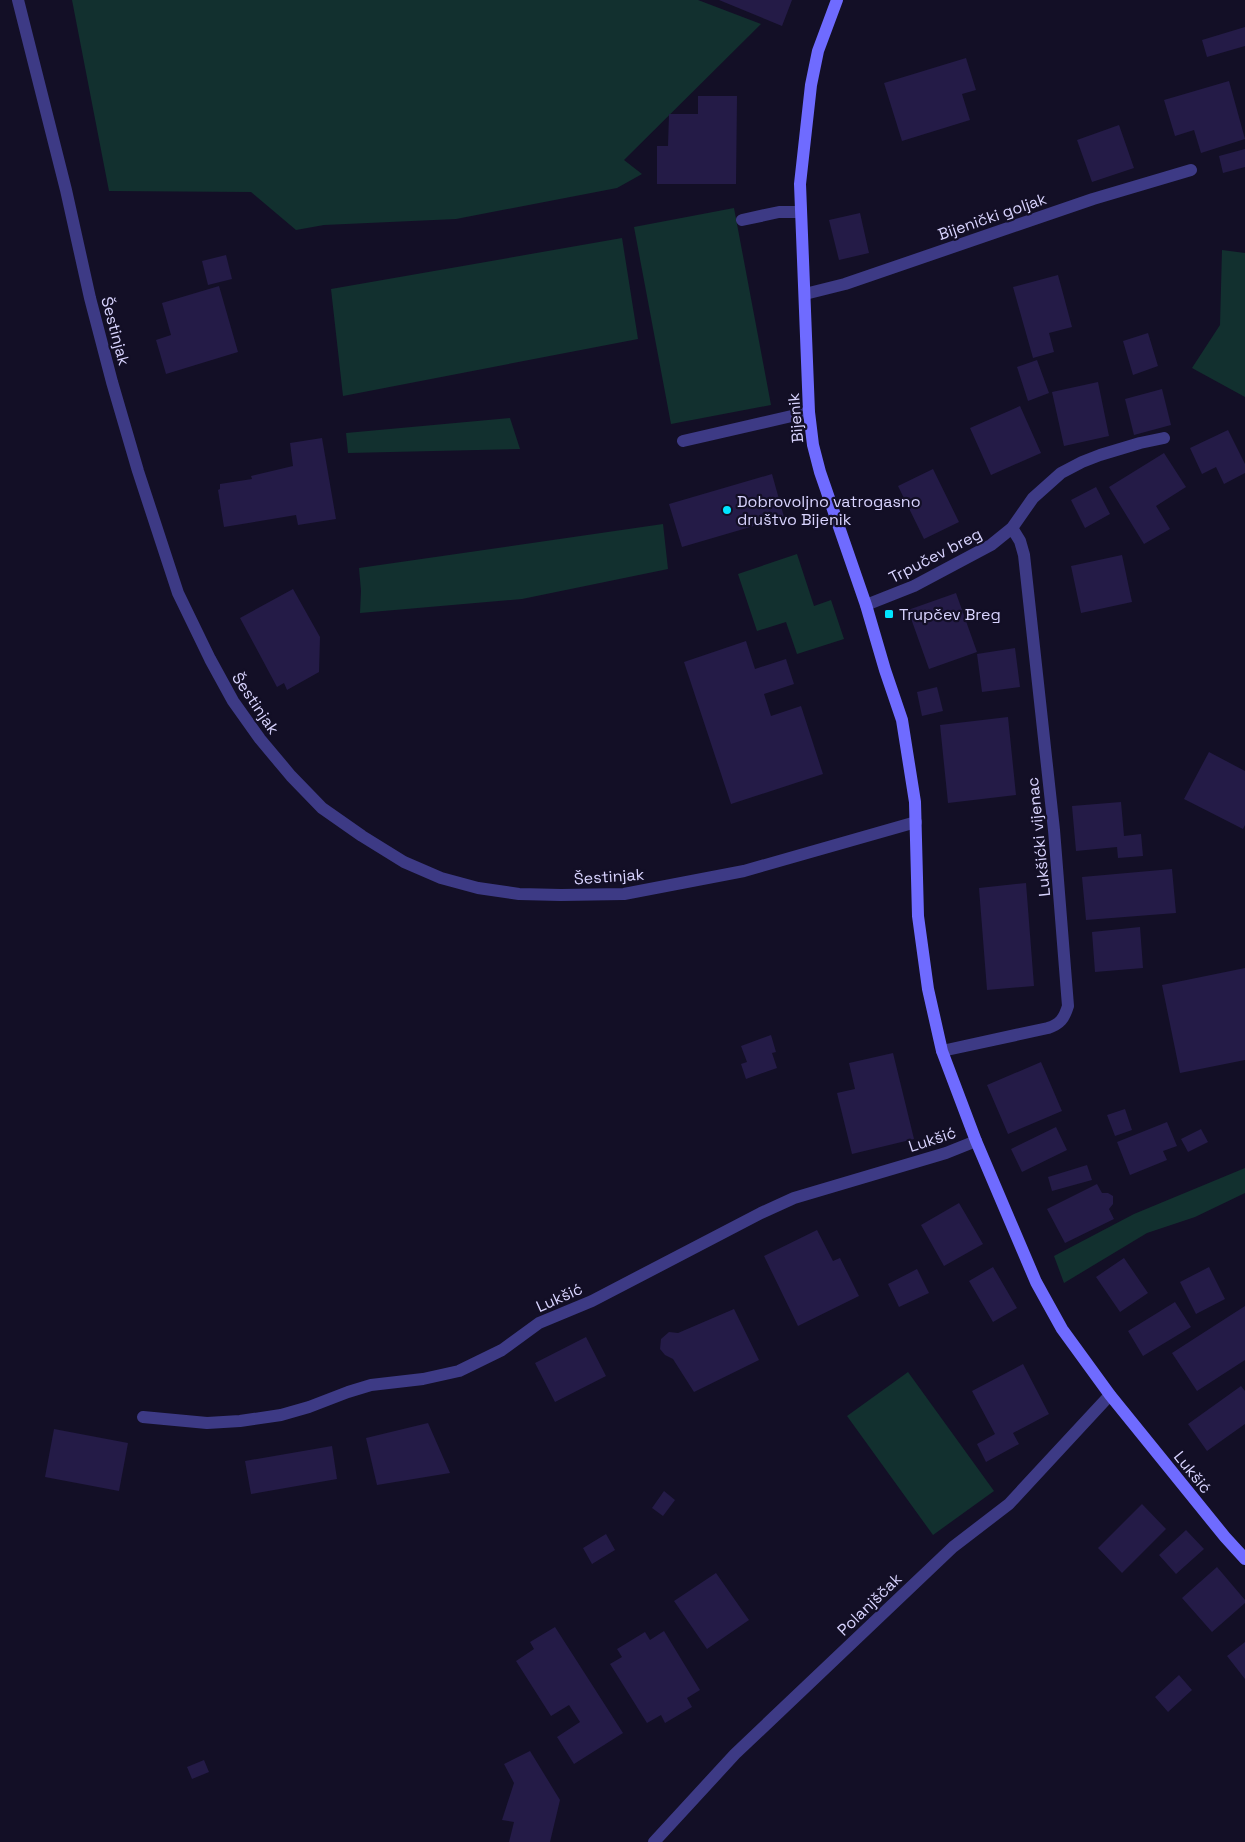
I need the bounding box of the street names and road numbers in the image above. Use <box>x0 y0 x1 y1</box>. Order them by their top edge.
street label: Bijenički goljak <box>935 188 1050 245</box>
street label: Šestinjak <box>96 294 135 368</box>
street label: Bijenik <box>783 392 808 444</box>
street label: Trpučev breg <box>885 523 985 588</box>
street label: Šestinjak <box>227 668 284 739</box>
street label: Lukšićki vijenac <box>1022 776 1055 898</box>
street label: Šestinjak <box>573 864 645 889</box>
street label: Lukšić <box>906 1122 959 1157</box>
street label: Lukšić <box>533 1278 586 1317</box>
street label: Lukšić <box>1169 1447 1216 1498</box>
street label: Polanjščak <box>833 1568 906 1640</box>

